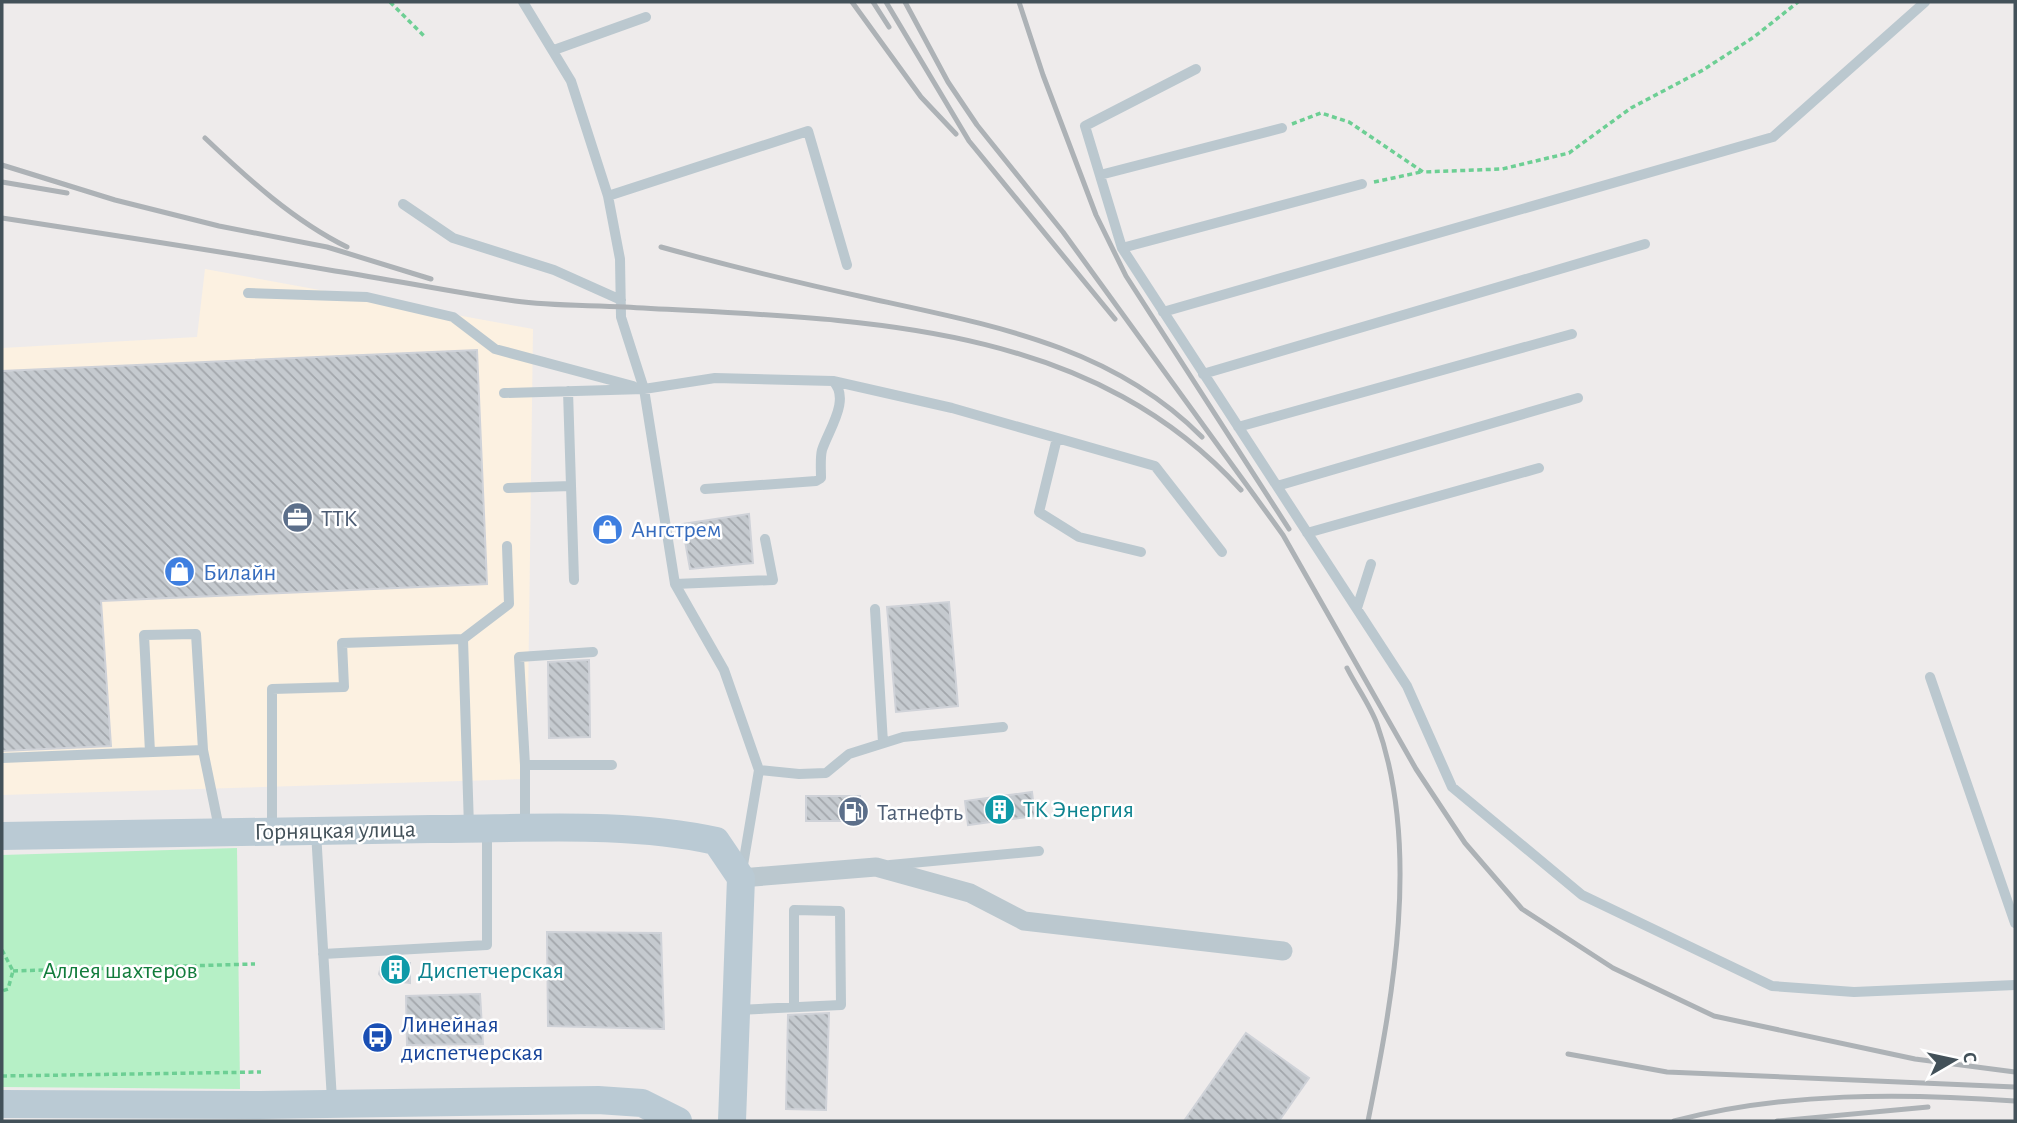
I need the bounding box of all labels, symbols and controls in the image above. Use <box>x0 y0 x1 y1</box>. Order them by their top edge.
office icon: ТТК <box>281 501 315 535</box>
place label: ТТК <box>321 507 358 531</box>
shop icon: Ангстрем <box>591 512 625 546</box>
place label: Ангстрем <box>631 518 722 542</box>
shop icon: Билайн <box>163 555 197 589</box>
place label: Билайн <box>203 561 276 585</box>
building icon: ТК Энергия <box>983 792 1017 826</box>
fuel station icon: Татнефть <box>837 795 871 829</box>
place label: ТК Энергия <box>1023 798 1134 822</box>
place label: Татнефть <box>877 801 963 825</box>
street label: Горняцкая улица <box>254 818 416 844</box>
building icon: Диспетчерская <box>378 953 412 987</box>
park label: Аллея шахтеров <box>42 959 198 983</box>
place label: Диспетчерская <box>418 959 564 983</box>
place label: Линейная диспетчерская <box>401 1013 543 1065</box>
bus stop icon: Линейная диспетчерская <box>361 1021 395 1055</box>
north arrow <box>1919 1025 1989 1095</box>
text: С <box>1959 1051 1980 1064</box>

